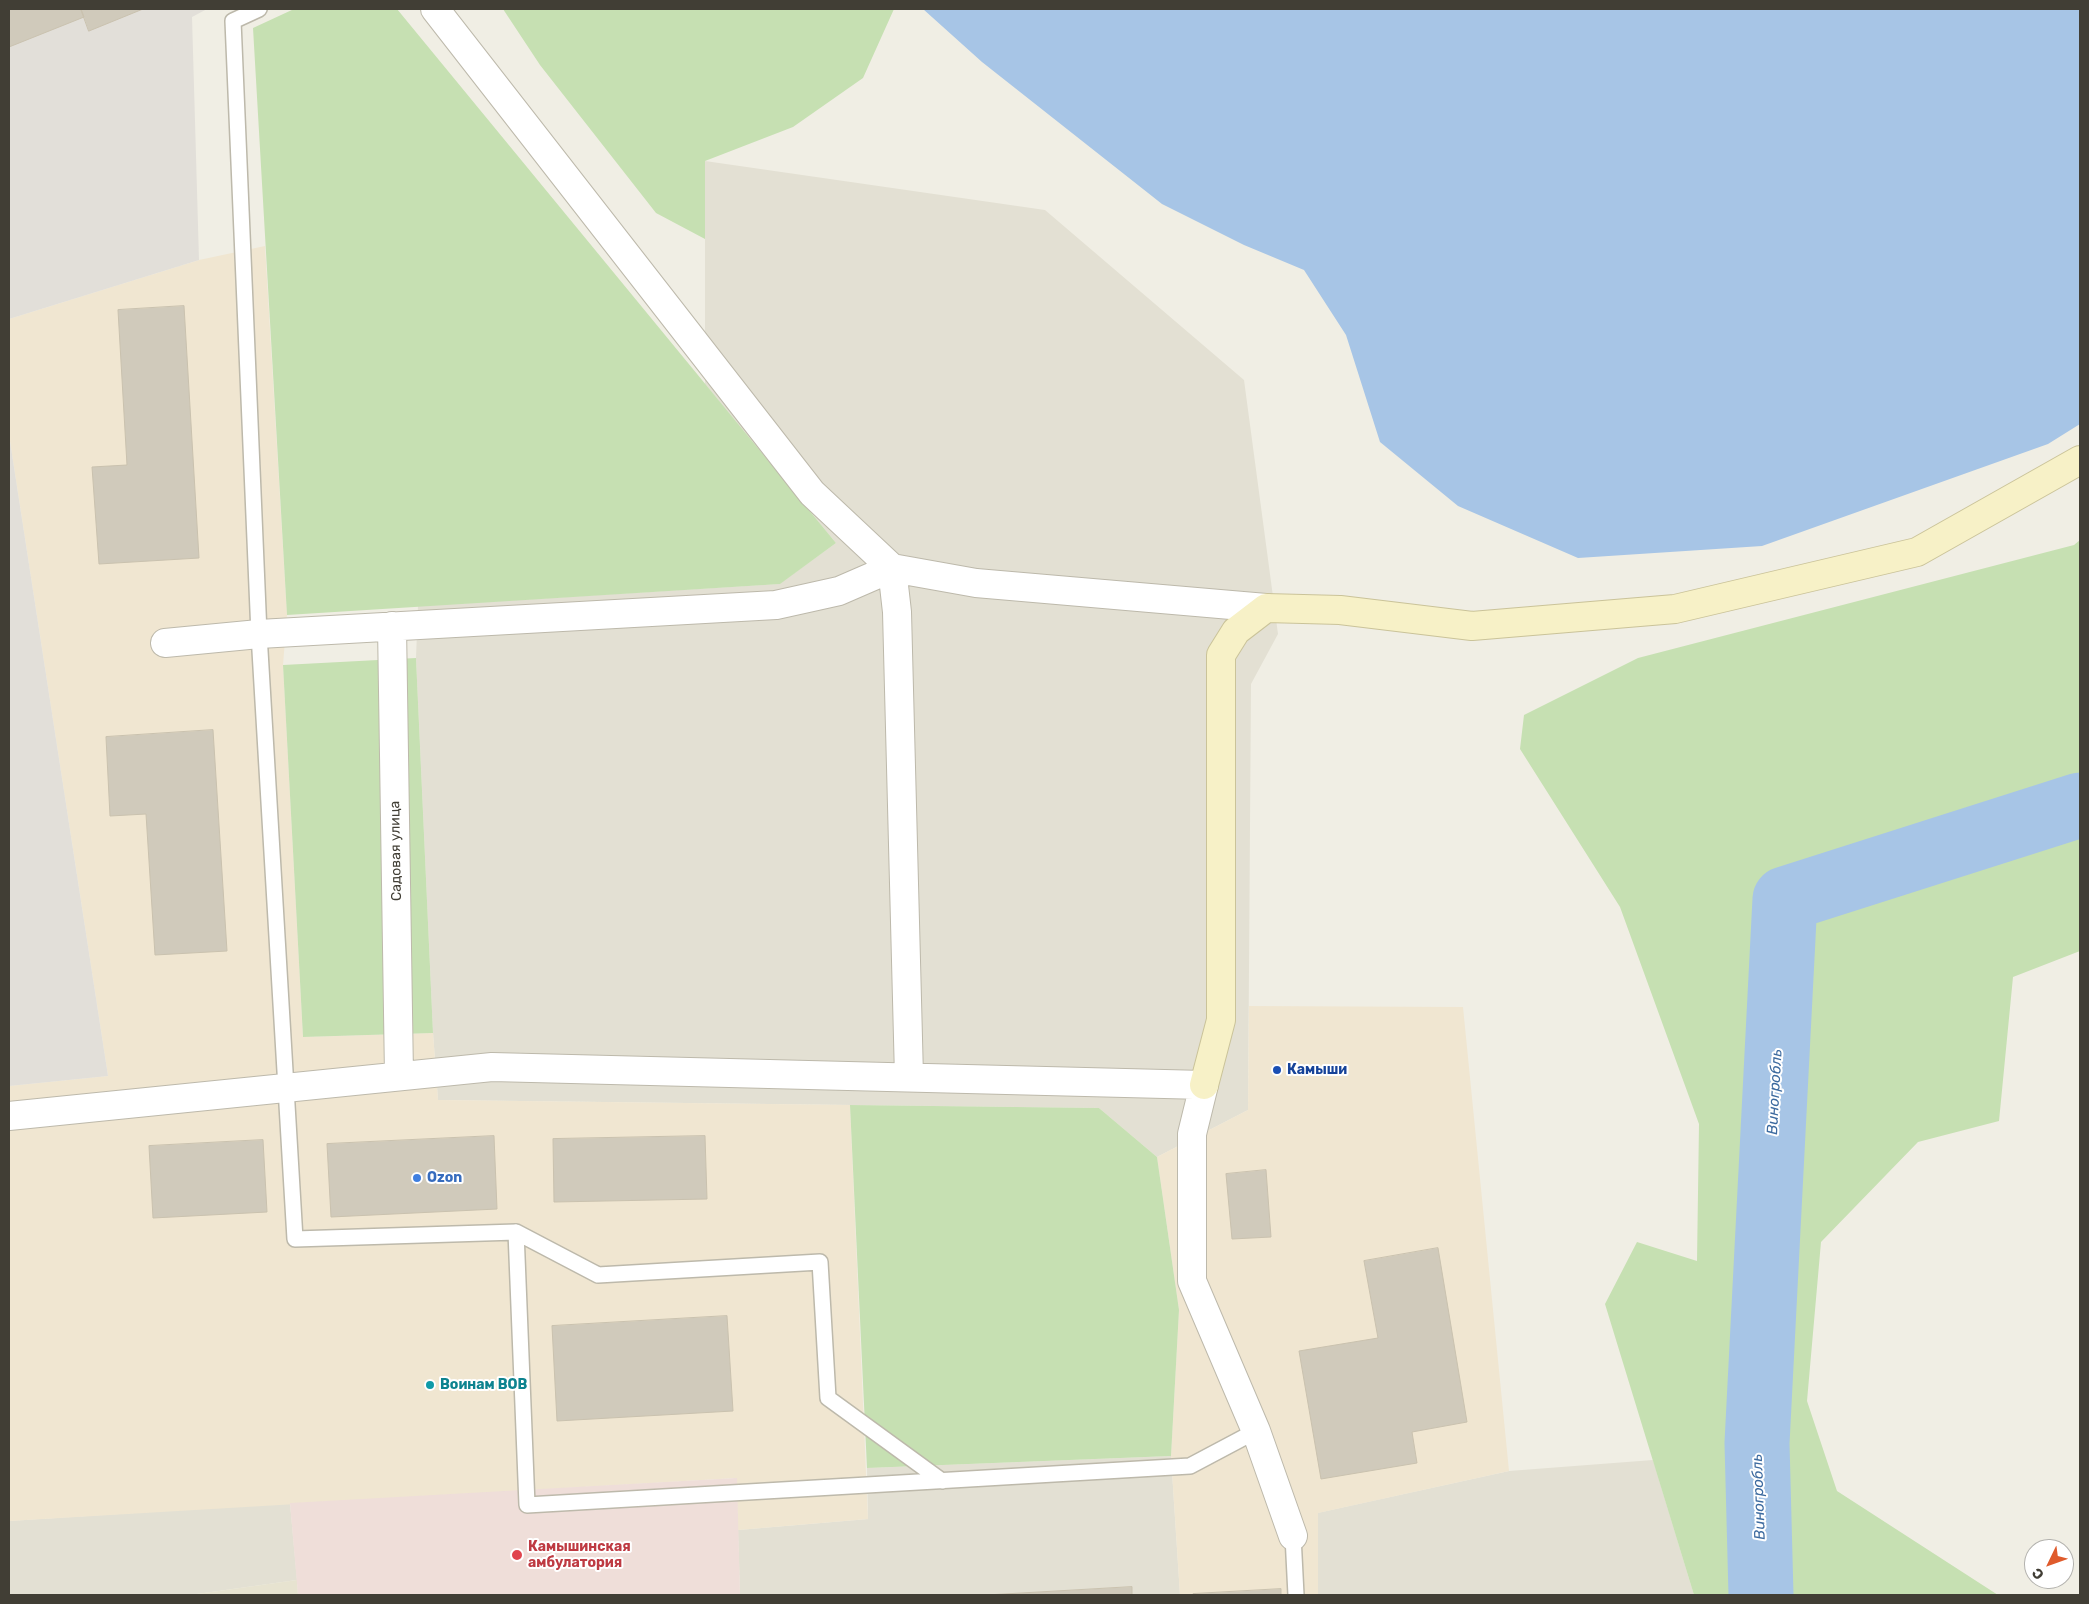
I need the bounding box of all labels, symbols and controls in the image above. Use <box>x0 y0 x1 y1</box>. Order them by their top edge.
street label: Садовая улица <box>387 801 405 901</box>
water label: Виногробль <box>1764 1049 1786 1135</box>
place label: Камыши <box>1287 1062 1347 1078</box>
marker: Камыши <box>1271 1064 1283 1076</box>
place label: Ozon <box>427 1170 462 1186</box>
marker: Ozon <box>411 1172 423 1184</box>
place label: Воинам ВОВ <box>440 1377 527 1393</box>
marker: Воинам ВОВ <box>424 1379 436 1391</box>
water label: Виногробль <box>1749 1454 1769 1540</box>
place label: Камышинская амбулатория <box>528 1539 631 1571</box>
north arrow <box>2024 1539 2074 1589</box>
marker: Камышинская амбулатория <box>510 1548 524 1562</box>
text: С <box>2029 1564 2048 1583</box>

